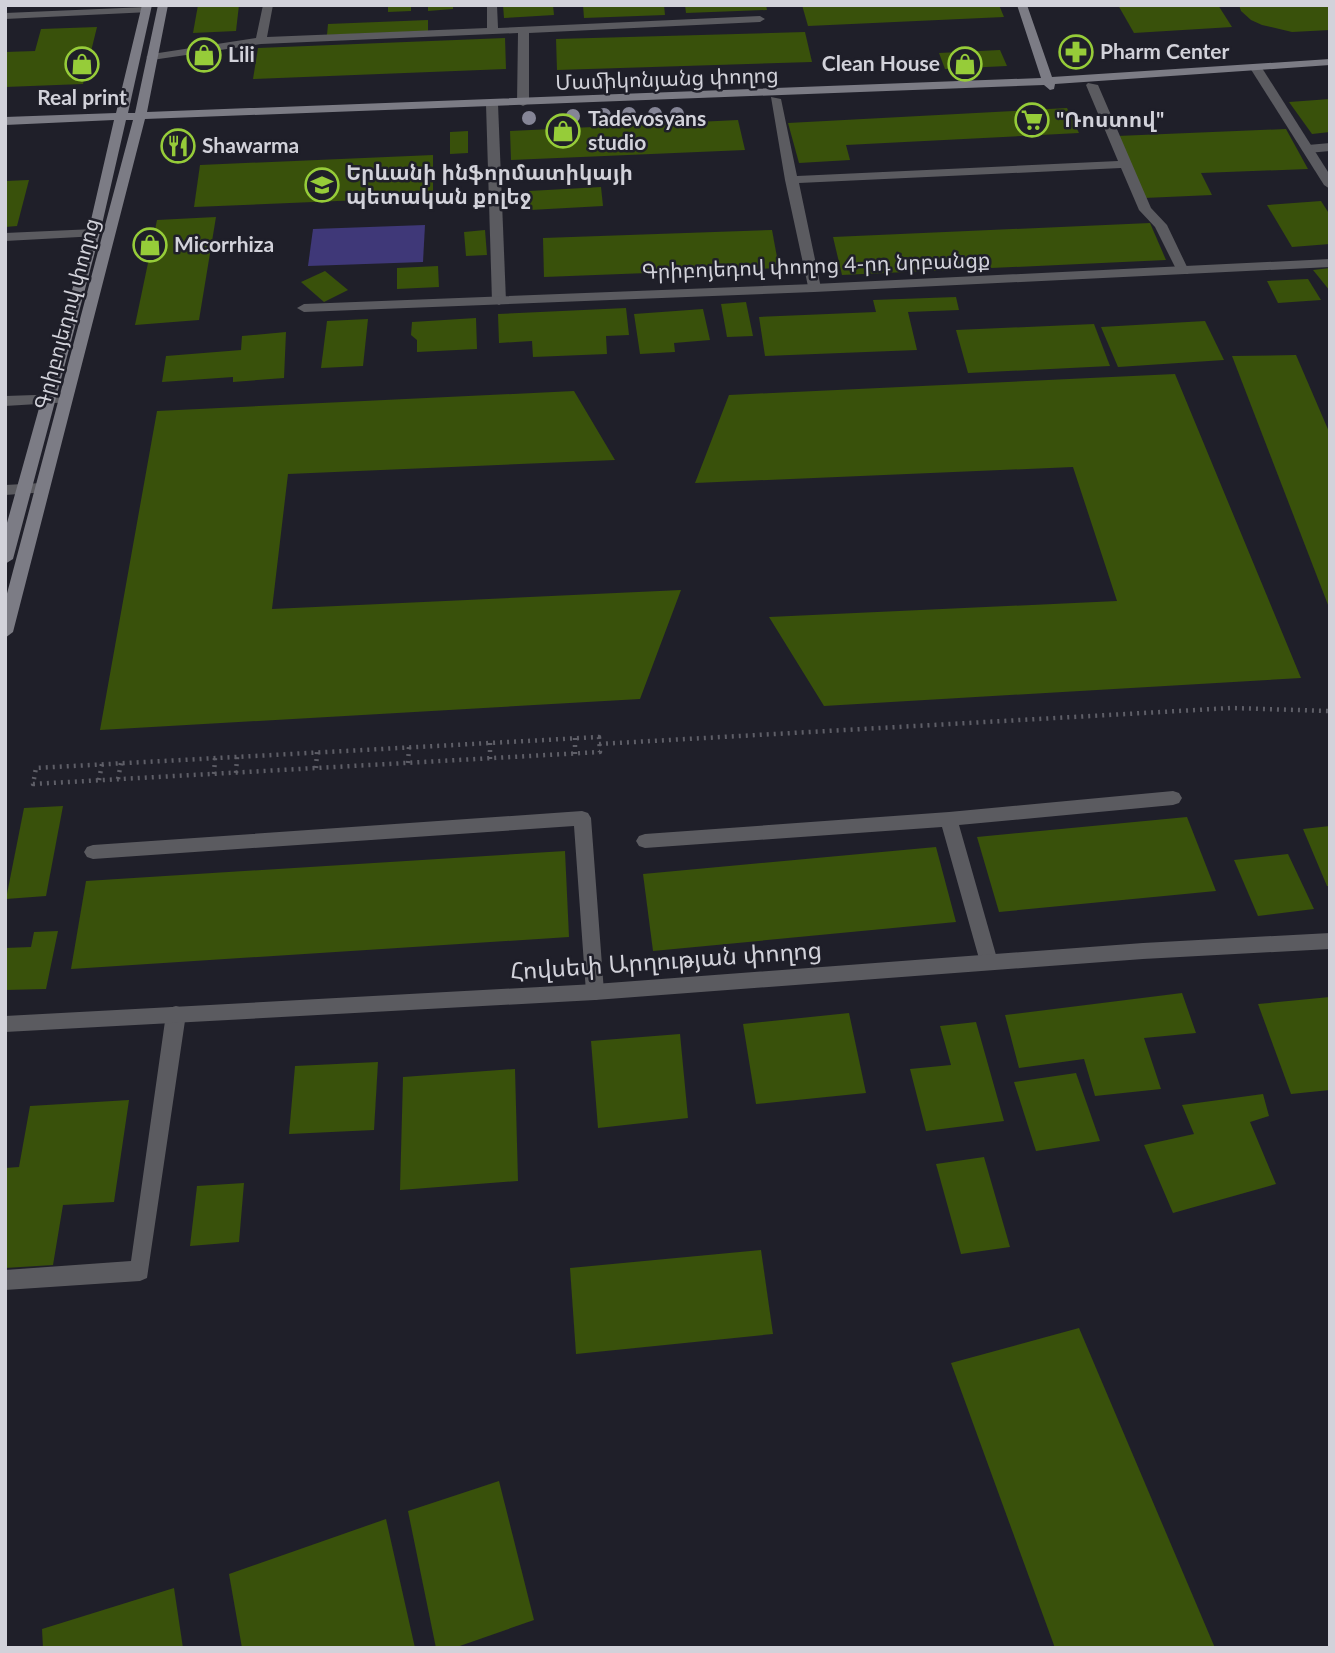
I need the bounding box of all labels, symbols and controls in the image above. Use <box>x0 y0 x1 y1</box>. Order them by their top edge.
pharmacy icon: Pharm Center <box>1057 33 1095 71</box>
shop icon: Lili <box>185 36 223 74</box>
place label: Pharm Center <box>1100 38 1230 63</box>
place label: Lili <box>228 41 255 66</box>
shop icon: Real print <box>63 45 101 83</box>
shop icon: Clean House <box>946 45 984 83</box>
place label: Clean House <box>822 50 940 75</box>
street label: Մամիկոնյանց փողոց <box>555 61 779 95</box>
place label: Real print <box>37 84 127 109</box>
supermarket icon: "Ռոստով" <box>1013 101 1051 139</box>
place label: Tadevosyans studio <box>588 105 706 154</box>
place label: "Ռոստով" <box>1056 106 1164 132</box>
shop icon: Tadevosyans studio <box>544 112 582 150</box>
restaurant icon: Shawarma <box>159 127 197 165</box>
place label: Shawarma <box>202 132 299 157</box>
place label: Երևանի ինֆորմատիկայի պետական քոլեջ <box>346 159 633 209</box>
school or university icon: Երևանի ինֆորմատիկայի պետական քոլեջ <box>303 166 341 204</box>
street label: Գրիբոյեդով փողոց <box>28 215 104 412</box>
shop icon: Micorrhiza <box>131 226 169 264</box>
place label: Micorrhiza <box>174 231 274 256</box>
street label: Գրիբոյեդով փողոց 4-րդ նրբանցք <box>641 246 991 284</box>
street label: Հովսեփ Արղության փողոց <box>509 934 823 986</box>

